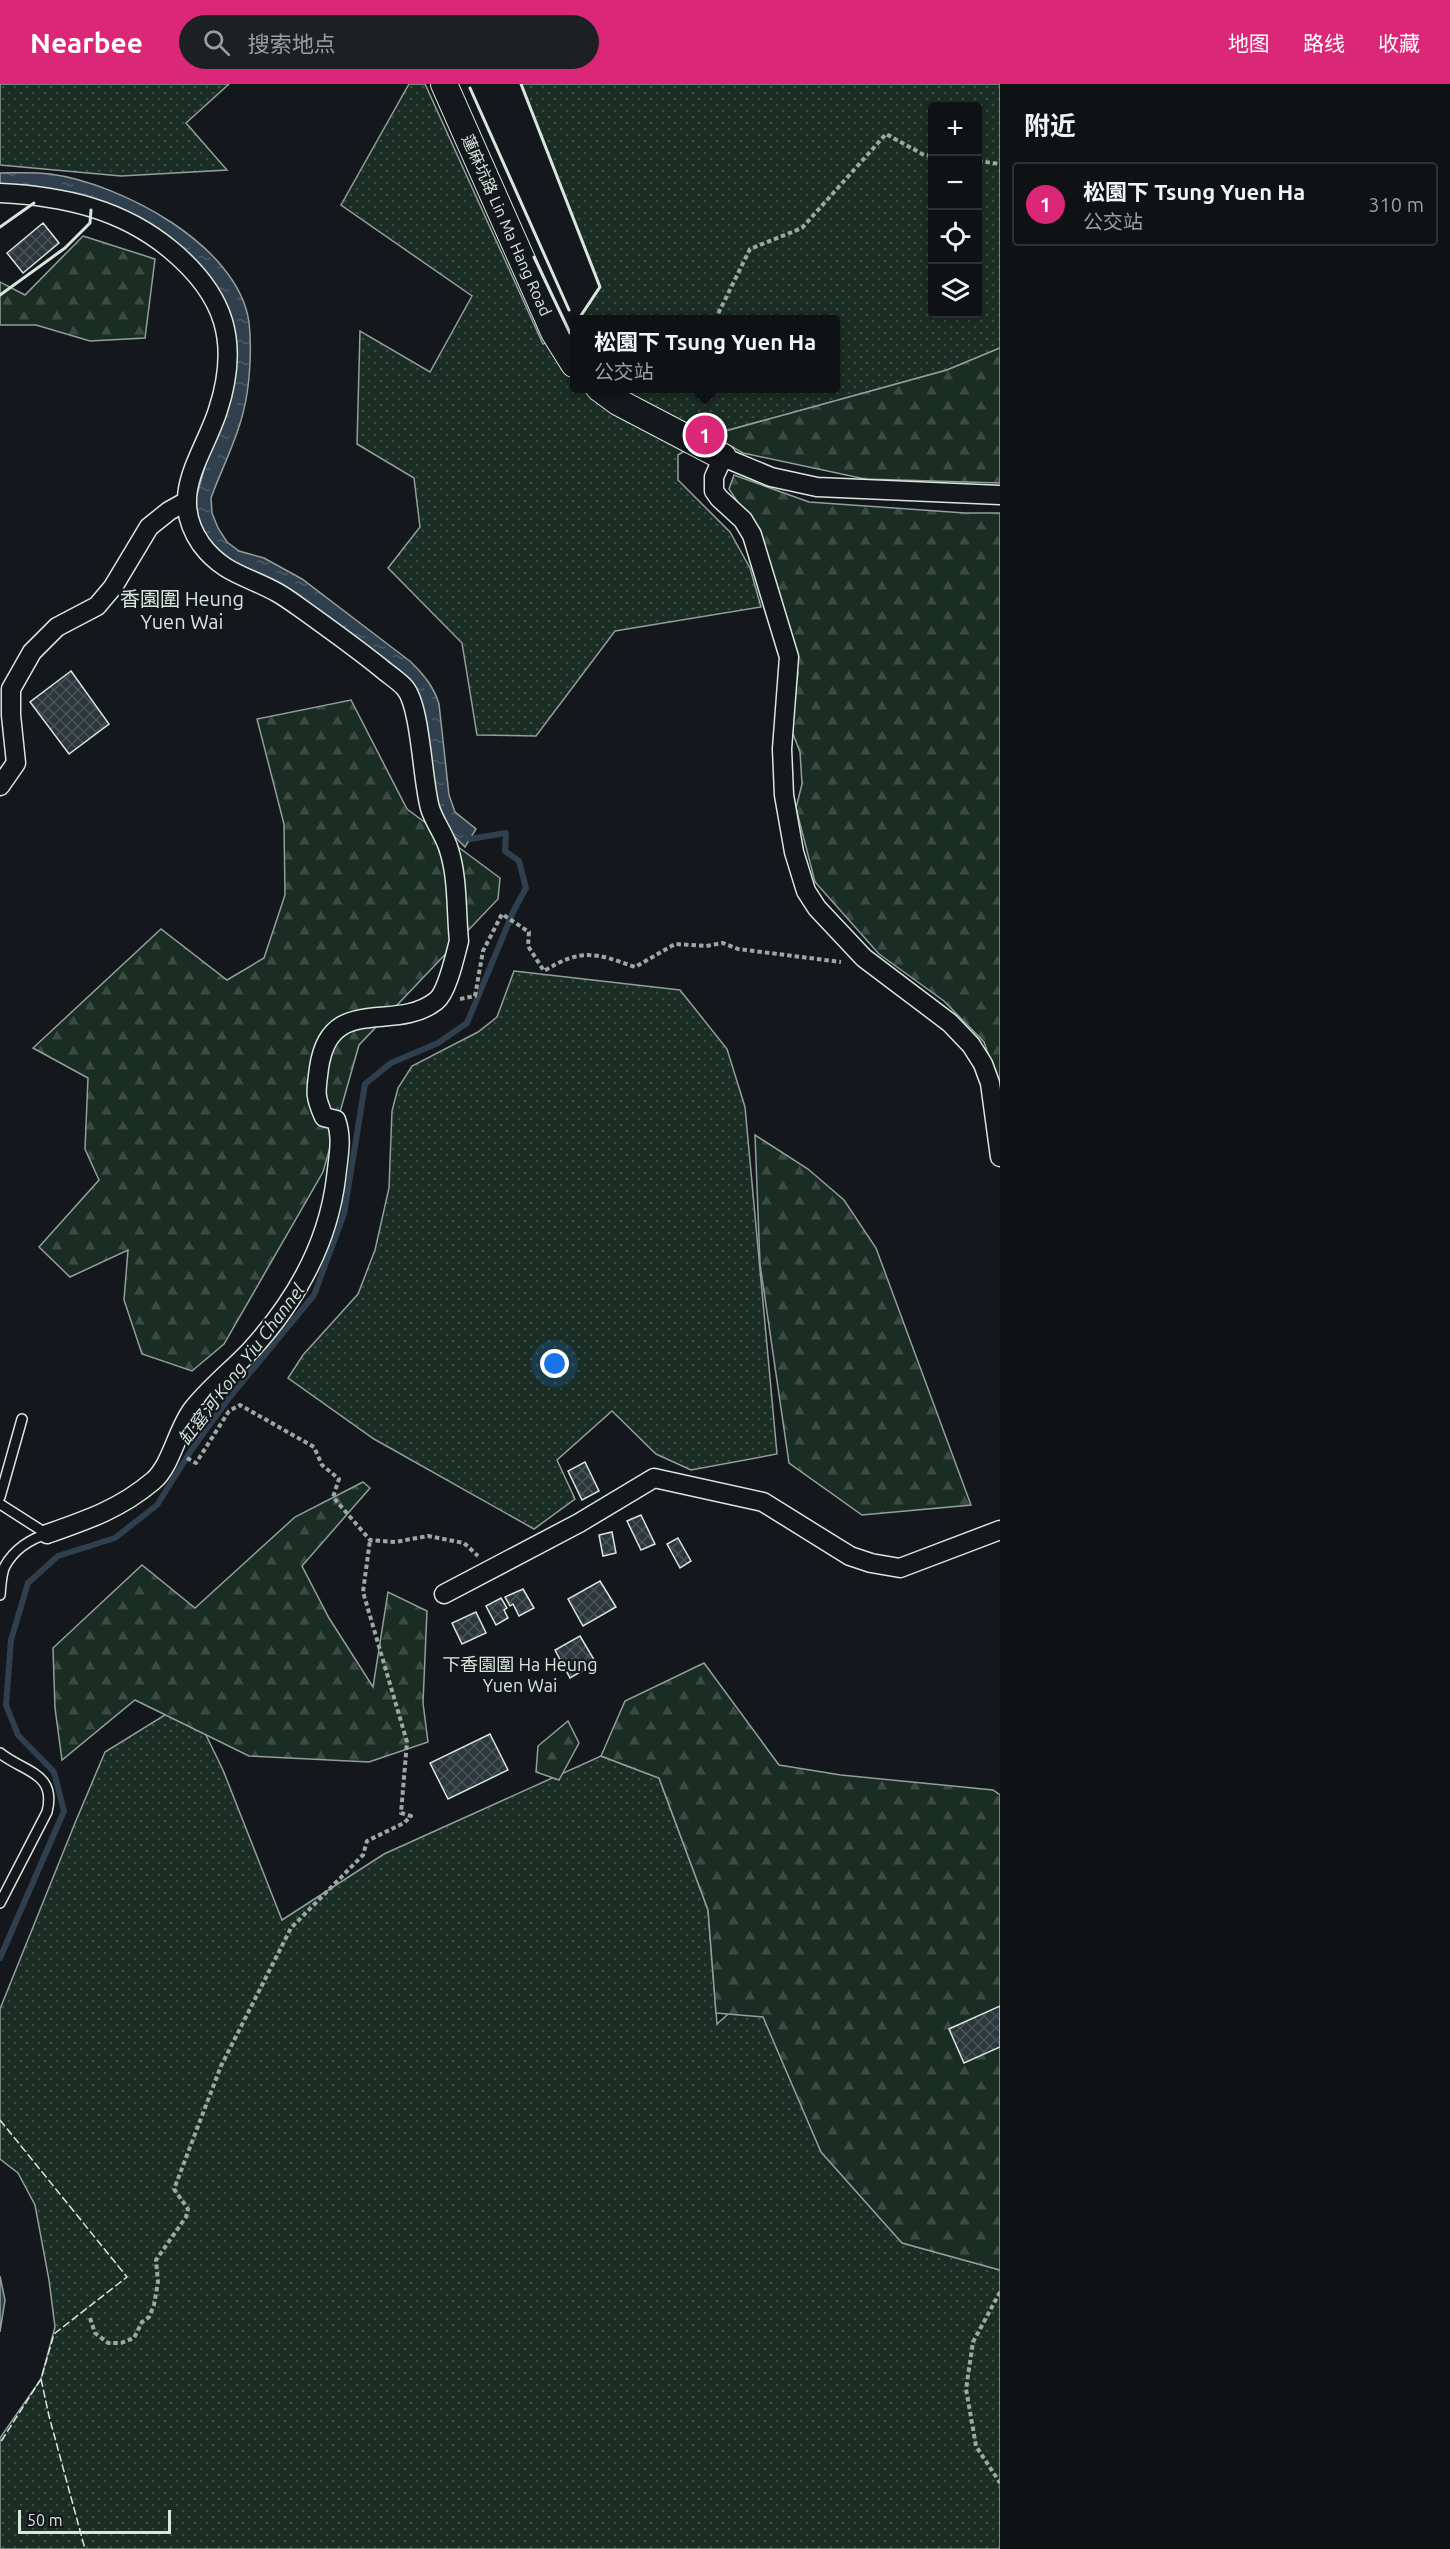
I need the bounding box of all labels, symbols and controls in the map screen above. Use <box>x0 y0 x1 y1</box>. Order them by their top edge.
search box <box>179 15 599 69</box>
icon: search <box>200 26 233 59</box>
text: Nearbee <box>30 27 143 58</box>
text: 搜索地点 <box>248 31 336 56</box>
text: 地图 <box>1228 31 1270 55</box>
text: 路线 <box>1303 31 1345 55</box>
text: 收藏 <box>1378 31 1420 55</box>
map controls <box>928 102 982 318</box>
button: + <box>928 102 982 156</box>
text: 附近 <box>1024 111 1076 140</box>
street label: 蓮麻坑路 Lin Ma Hang Road <box>459 132 555 318</box>
button: − <box>928 156 982 210</box>
text: 松園下 Tsung Yuen Ha <box>1083 179 1305 204</box>
text: 1 <box>1040 193 1051 216</box>
text: 310 m <box>1368 193 1424 216</box>
button: locate <box>928 210 982 264</box>
text: 公交站 <box>1083 210 1143 233</box>
button: layers <box>928 264 982 318</box>
popup <box>570 315 840 393</box>
text: 松園下 Tsung Yuen Ha <box>594 329 816 354</box>
text: 公交站 <box>594 360 654 383</box>
pin: 1 <box>686 412 724 458</box>
district label: 香園圍 Heung Yuen Wai <box>120 587 244 633</box>
water label: 缸窰河 Kong Yiu Channel <box>174 1280 308 1448</box>
your location <box>540 1349 569 1378</box>
district label: 下香園圍 Ha Heung Yuen Wai <box>442 1654 598 1695</box>
scale bar <box>18 2507 171 2534</box>
text: 50 m <box>27 2511 63 2529</box>

